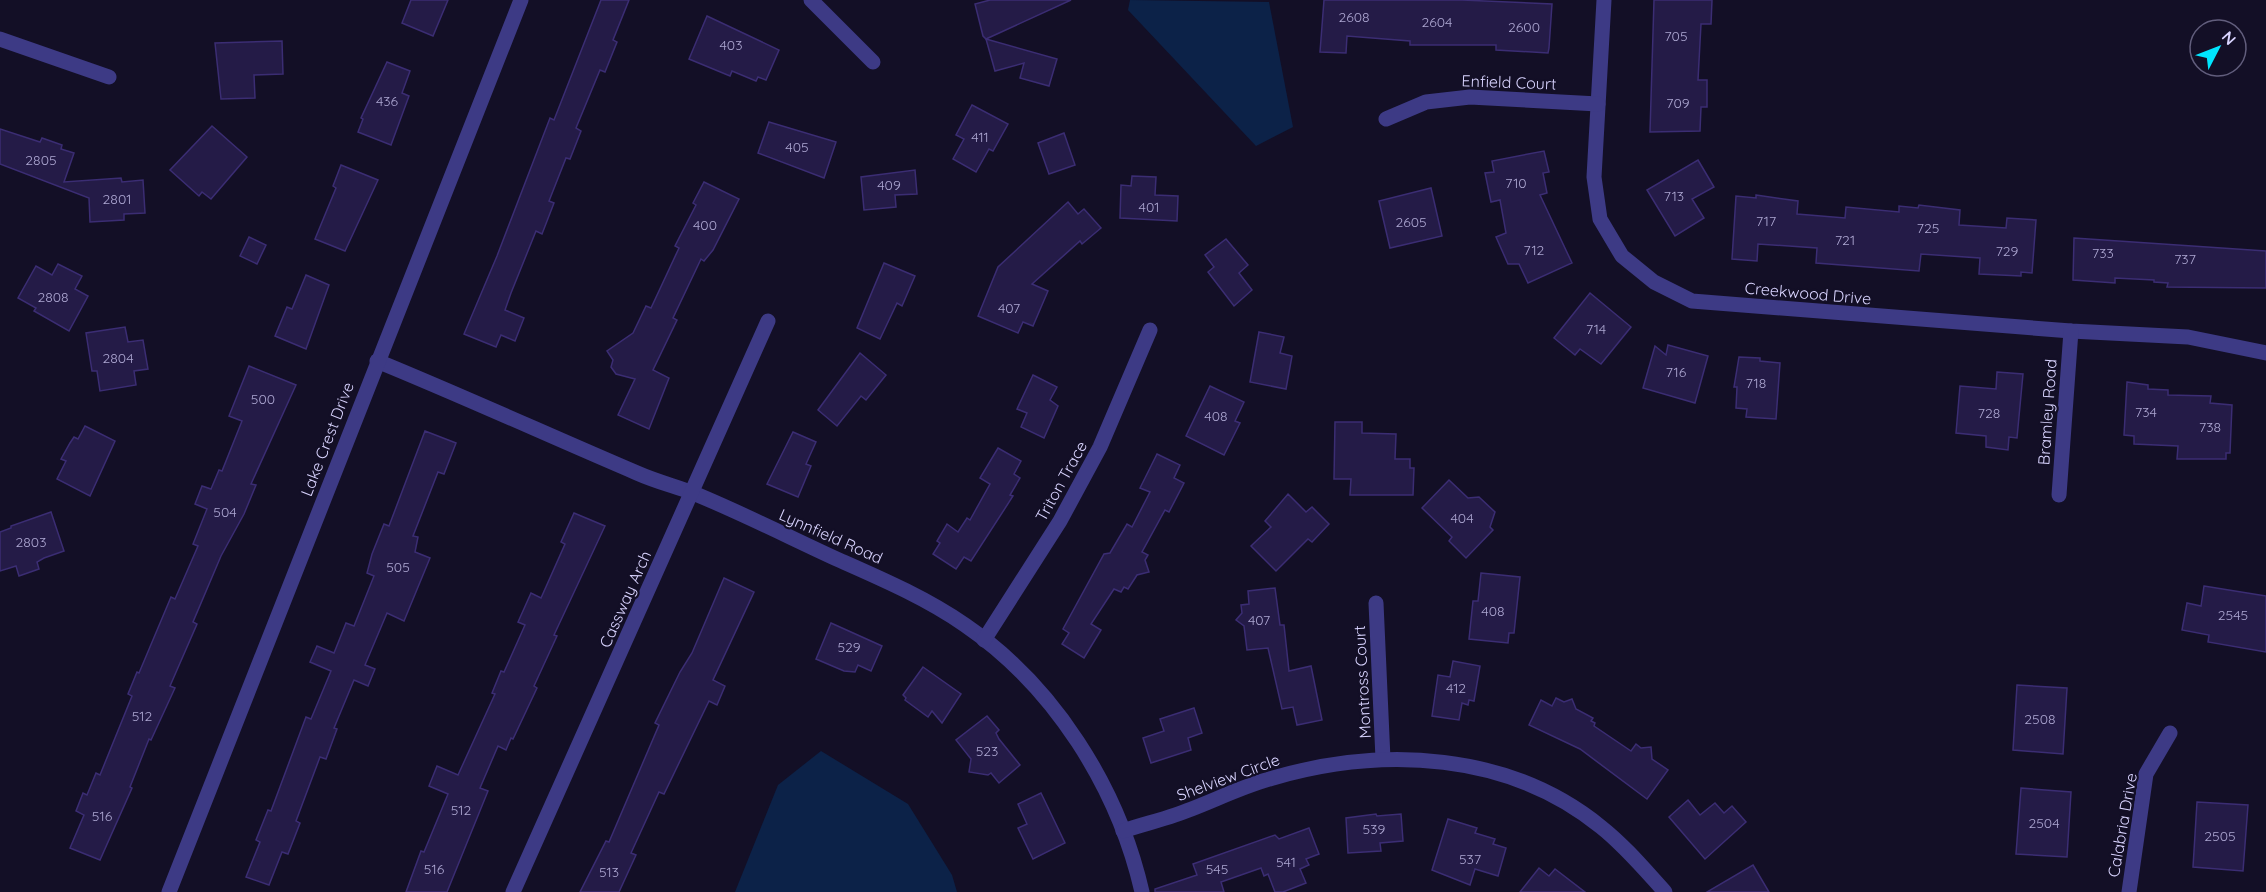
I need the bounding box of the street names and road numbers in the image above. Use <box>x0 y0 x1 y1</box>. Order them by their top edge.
street label: Enfield Court <box>1461 70 1557 94</box>
street label: Creekwood Drive <box>1744 278 1872 308</box>
street label: Bramley Road <box>2033 358 2061 466</box>
street label: Lake Crest Drive <box>296 379 358 499</box>
street label: Triton Trace <box>1031 437 1091 525</box>
street label: Lynnfield Road <box>776 504 886 568</box>
street label: Cassway Arch <box>595 547 655 651</box>
street label: Montross Court <box>1349 625 1375 739</box>
street label: Shelview Circle <box>1174 749 1282 805</box>
street label: Calabria Drive <box>2103 771 2141 879</box>

